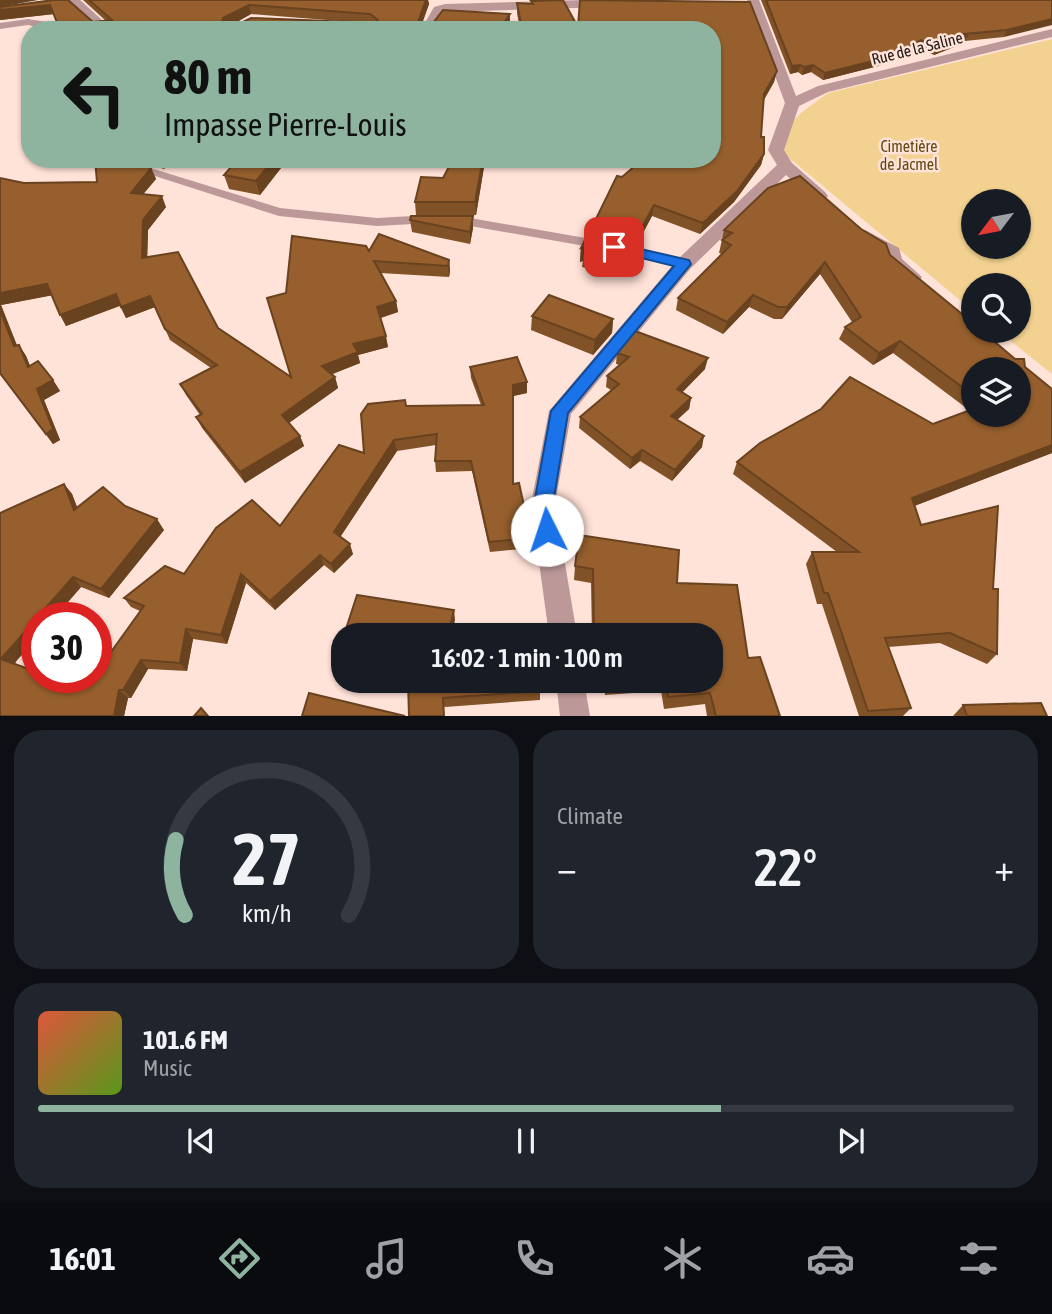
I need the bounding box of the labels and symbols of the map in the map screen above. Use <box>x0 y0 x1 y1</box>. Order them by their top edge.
street label: Rue de la Saline <box>870 28 964 68</box>
park label: Cimetière de Jacmel <box>880 137 939 173</box>
north arrow <box>961 189 1031 259</box>
pin <box>584 217 644 277</box>
position arrow <box>510 493 584 567</box>
speed limit sign: 30 <box>21 602 112 693</box>

